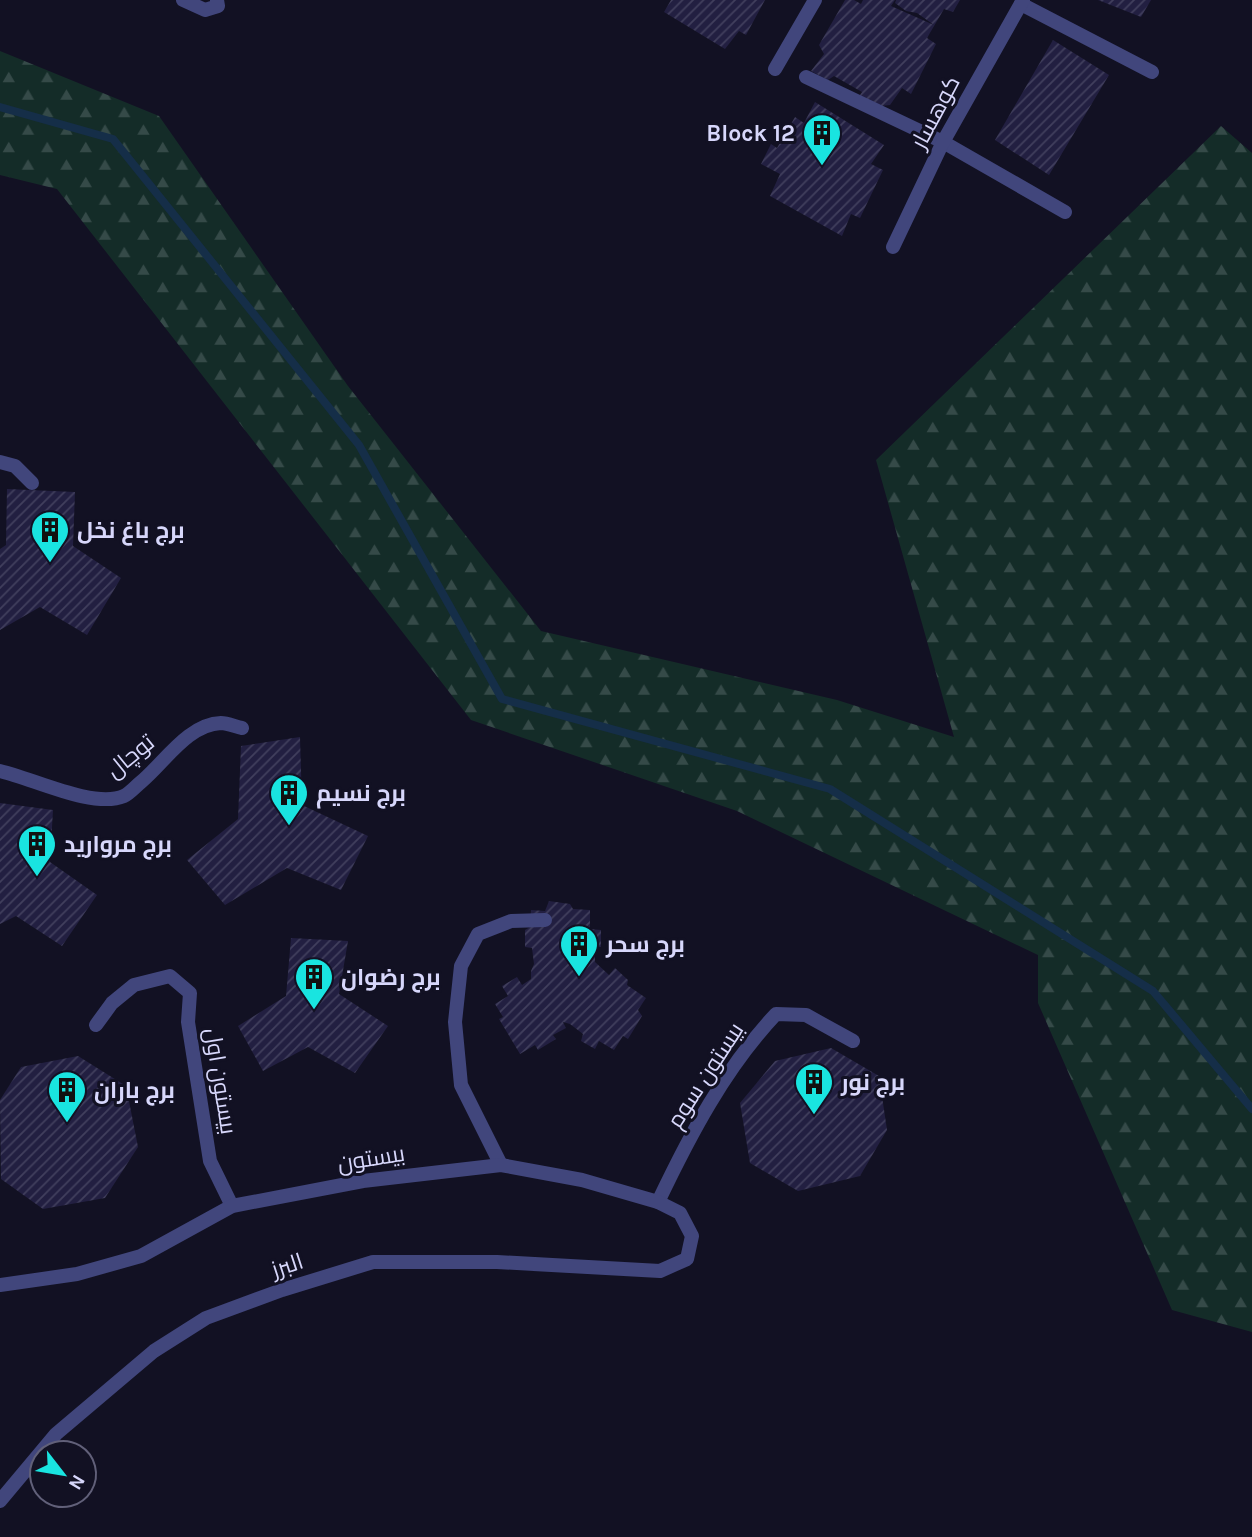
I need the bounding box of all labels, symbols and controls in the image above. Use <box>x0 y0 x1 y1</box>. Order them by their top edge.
street label: کوهسار <box>904 71 966 155</box>
building icon: Block 12 <box>801 112 843 167</box>
place label: Block 12 <box>706 120 795 147</box>
building icon: برج باغ نخل <box>29 509 71 564</box>
place label: برج باغ نخل <box>77 517 185 546</box>
street label: توچال <box>101 729 161 785</box>
building icon: برج نسیم <box>268 772 310 827</box>
place label: برج نسیم <box>316 780 406 809</box>
building icon: برج مروارید <box>16 823 58 878</box>
place label: برج مروارید <box>64 831 172 860</box>
building icon: برج سحر <box>558 923 600 978</box>
place label: برج سحر <box>605 931 685 960</box>
building icon: برج رضوان <box>293 956 335 1011</box>
place label: برج رضوان <box>341 964 441 993</box>
street label: بیستون سوم <box>661 1018 751 1134</box>
street label: بیستون اول <box>199 1026 242 1136</box>
building icon: برج نور <box>793 1061 835 1116</box>
building icon: برج باران <box>46 1069 88 1124</box>
place label: برج نور <box>840 1069 905 1098</box>
place label: برج باران <box>94 1077 175 1106</box>
street label: بیستون <box>335 1140 407 1177</box>
street label: البرز <box>266 1248 307 1284</box>
north arrow <box>28 1439 98 1509</box>
text: N <box>64 1471 90 1494</box>

